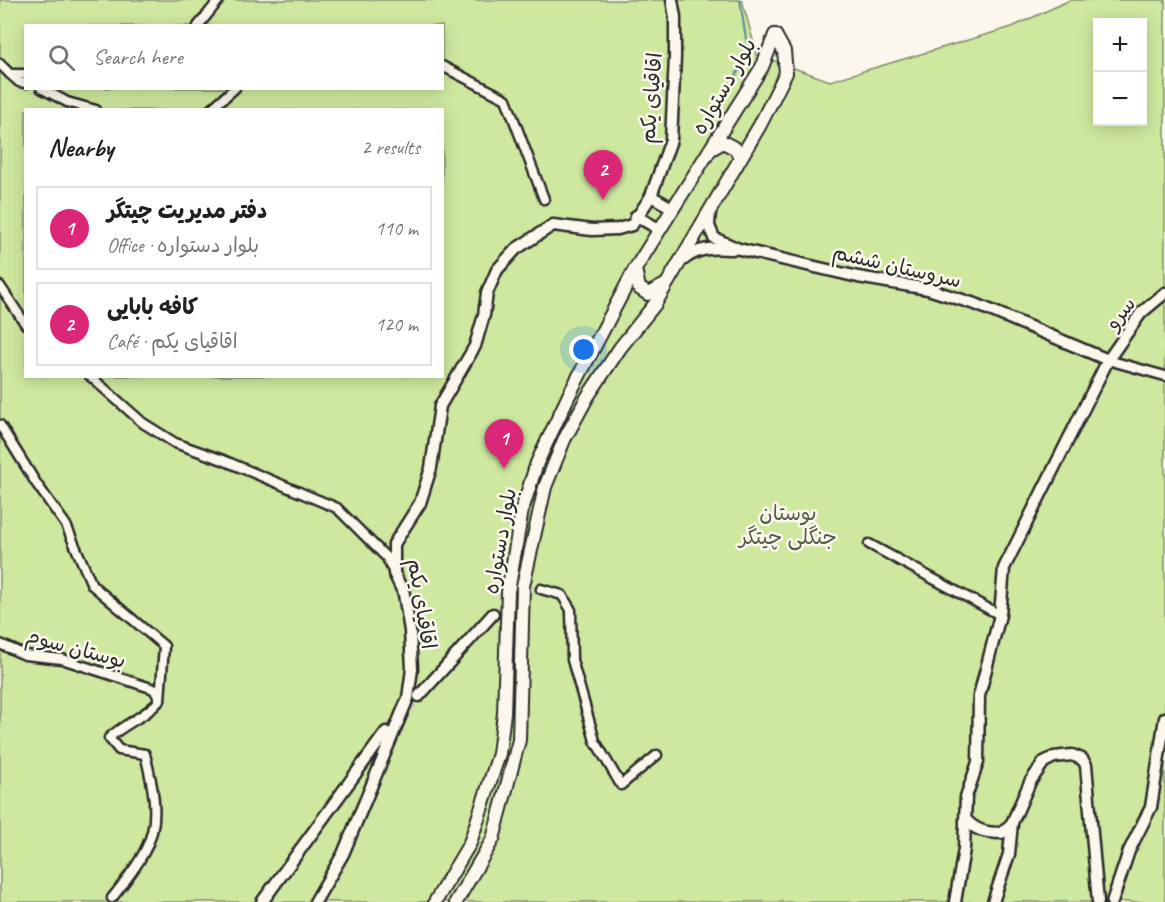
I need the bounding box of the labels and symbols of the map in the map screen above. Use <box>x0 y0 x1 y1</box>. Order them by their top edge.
street label: بلوار دستواره <box>686 33 762 139</box>
street label: اقاقیای یکم <box>634 51 671 145</box>
pin: 2 <box>584 150 622 200</box>
street label: سروستان ششم <box>829 239 964 296</box>
street label: سرو <box>1098 291 1142 336</box>
your location <box>569 335 598 364</box>
pin: 1 <box>484 420 524 469</box>
street label: بلوار دستواره <box>478 486 522 596</box>
park label: بوستان جنگلی چیتگر <box>737 500 837 551</box>
street label: اقاقیای یکم <box>399 557 442 652</box>
street label: بوستان سوم <box>22 622 129 677</box>

